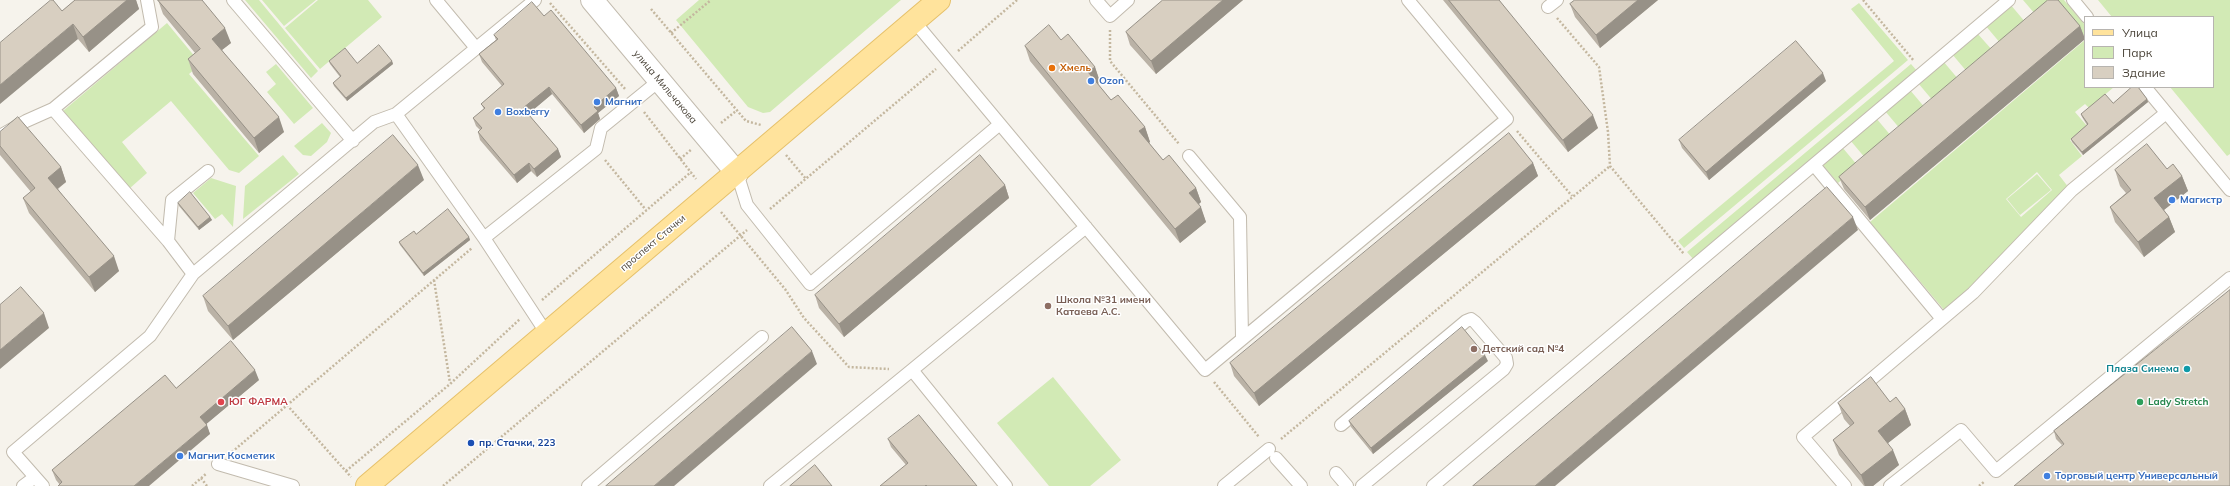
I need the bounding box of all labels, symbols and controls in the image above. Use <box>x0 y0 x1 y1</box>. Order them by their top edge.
legend <box>2084 16 2214 88</box>
text: Улица <box>2122 25 2158 40</box>
text: Парк <box>2122 45 2152 60</box>
street label: улица Мильчакова <box>631 48 699 126</box>
place label: Хмель <box>1060 62 1091 74</box>
marker: Хмель <box>1047 63 1057 73</box>
text: Здание <box>2122 65 2165 80</box>
place label: Ozon <box>1099 75 1124 87</box>
marker: Ozon <box>1086 76 1096 86</box>
place label: Магнит <box>605 96 642 108</box>
marker: Магнит <box>592 97 602 107</box>
place label: Boxberry <box>506 106 549 118</box>
marker: Boxberry <box>493 107 503 117</box>
place label: Магистр <box>2180 194 2222 206</box>
marker: Магистр <box>2167 195 2177 205</box>
street label: проспект Стачки <box>618 212 688 274</box>
place label: Школа №31 имени Катаева А.С. <box>1056 294 1151 318</box>
marker: Школа №31 имени Катаева А.С. <box>1043 301 1053 311</box>
place label: Детский сад №4 <box>1482 343 1564 355</box>
marker: Детский сад №4 <box>1469 344 1479 354</box>
place label: Плаза Синема <box>2106 363 2179 375</box>
marker: Плаза Синема <box>2182 364 2192 374</box>
place label: ЮГ ФАРМА <box>229 396 288 408</box>
place label: Lady Stretch <box>2148 396 2208 408</box>
marker: ЮГ ФАРМА <box>216 397 226 407</box>
marker: Lady Stretch <box>2135 397 2145 407</box>
place label: пр. Стачки, 223 <box>479 437 555 449</box>
marker: пр. Стачки, 223 <box>466 438 476 448</box>
place label: Магнит Косметик <box>188 450 275 462</box>
marker: Магнит Косметик <box>175 451 185 461</box>
place label: Торговый центр Универсальный <box>2055 470 2218 482</box>
marker: Торговый центр Универсальный <box>2042 471 2052 481</box>

